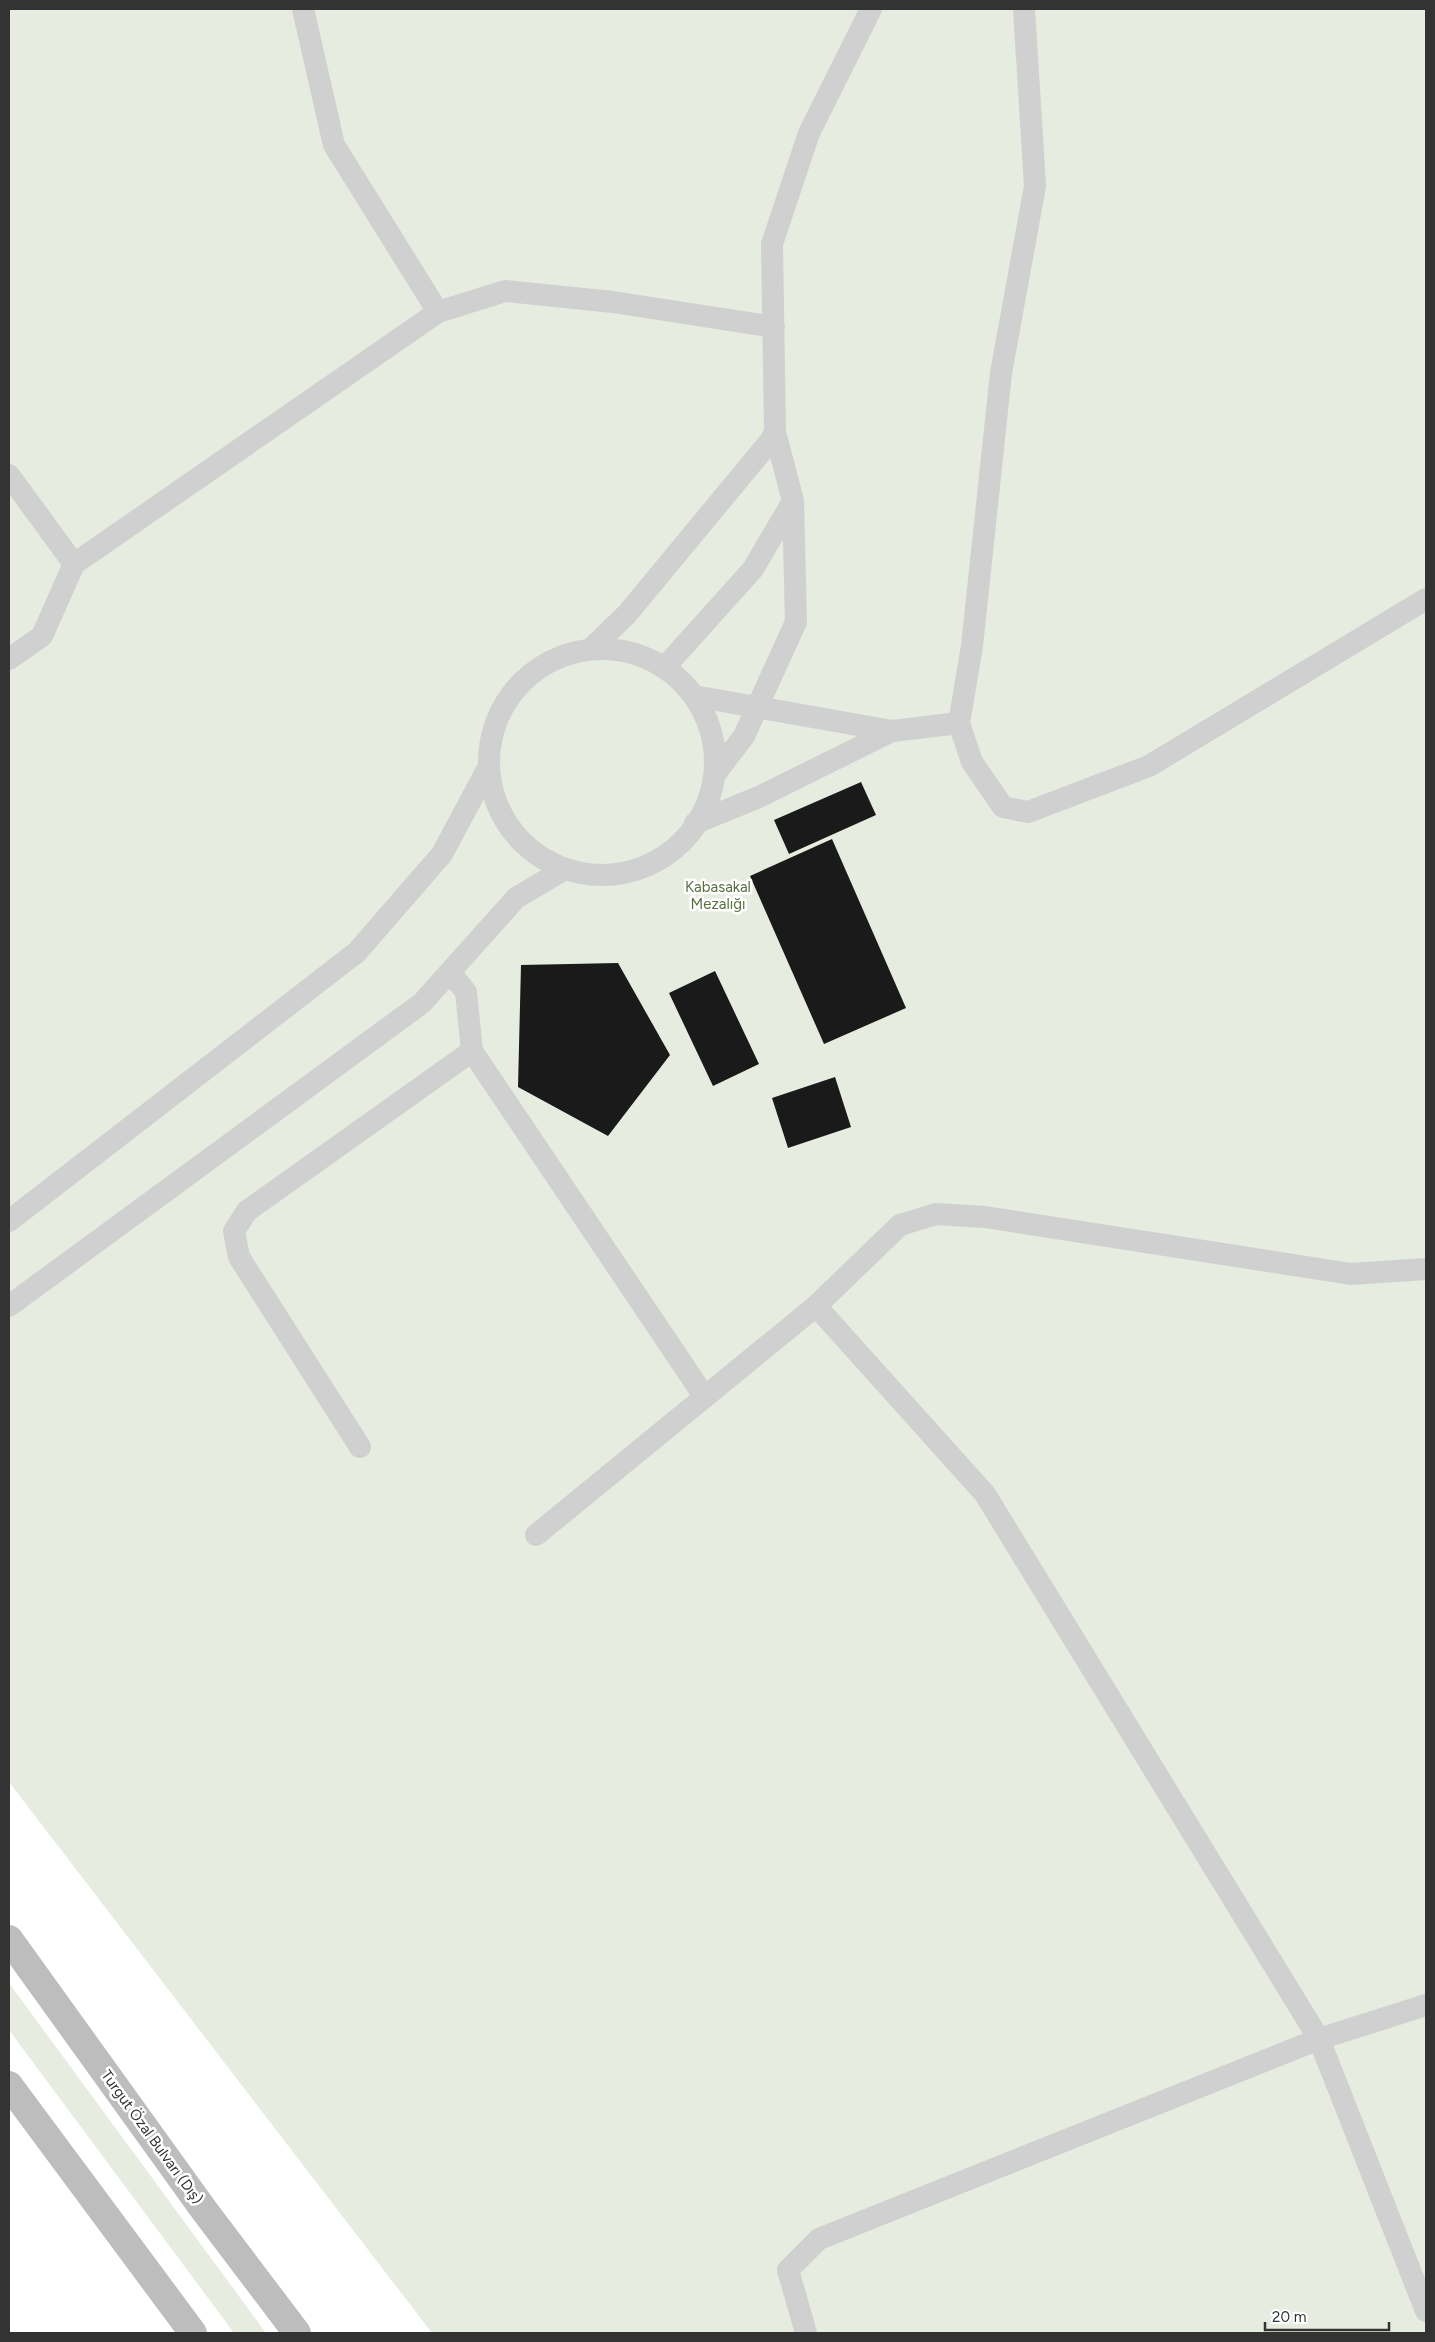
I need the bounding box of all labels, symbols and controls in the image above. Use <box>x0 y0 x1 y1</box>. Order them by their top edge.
park label: Kabasakal Mezalığı <box>685 878 751 913</box>
street label: Turgut Özal Bulvarı (Dış) <box>97 2067 207 2207</box>
scale bar <box>1265 2300 1389 2332</box>
text: 20 m <box>1272 2308 1306 2326</box>

